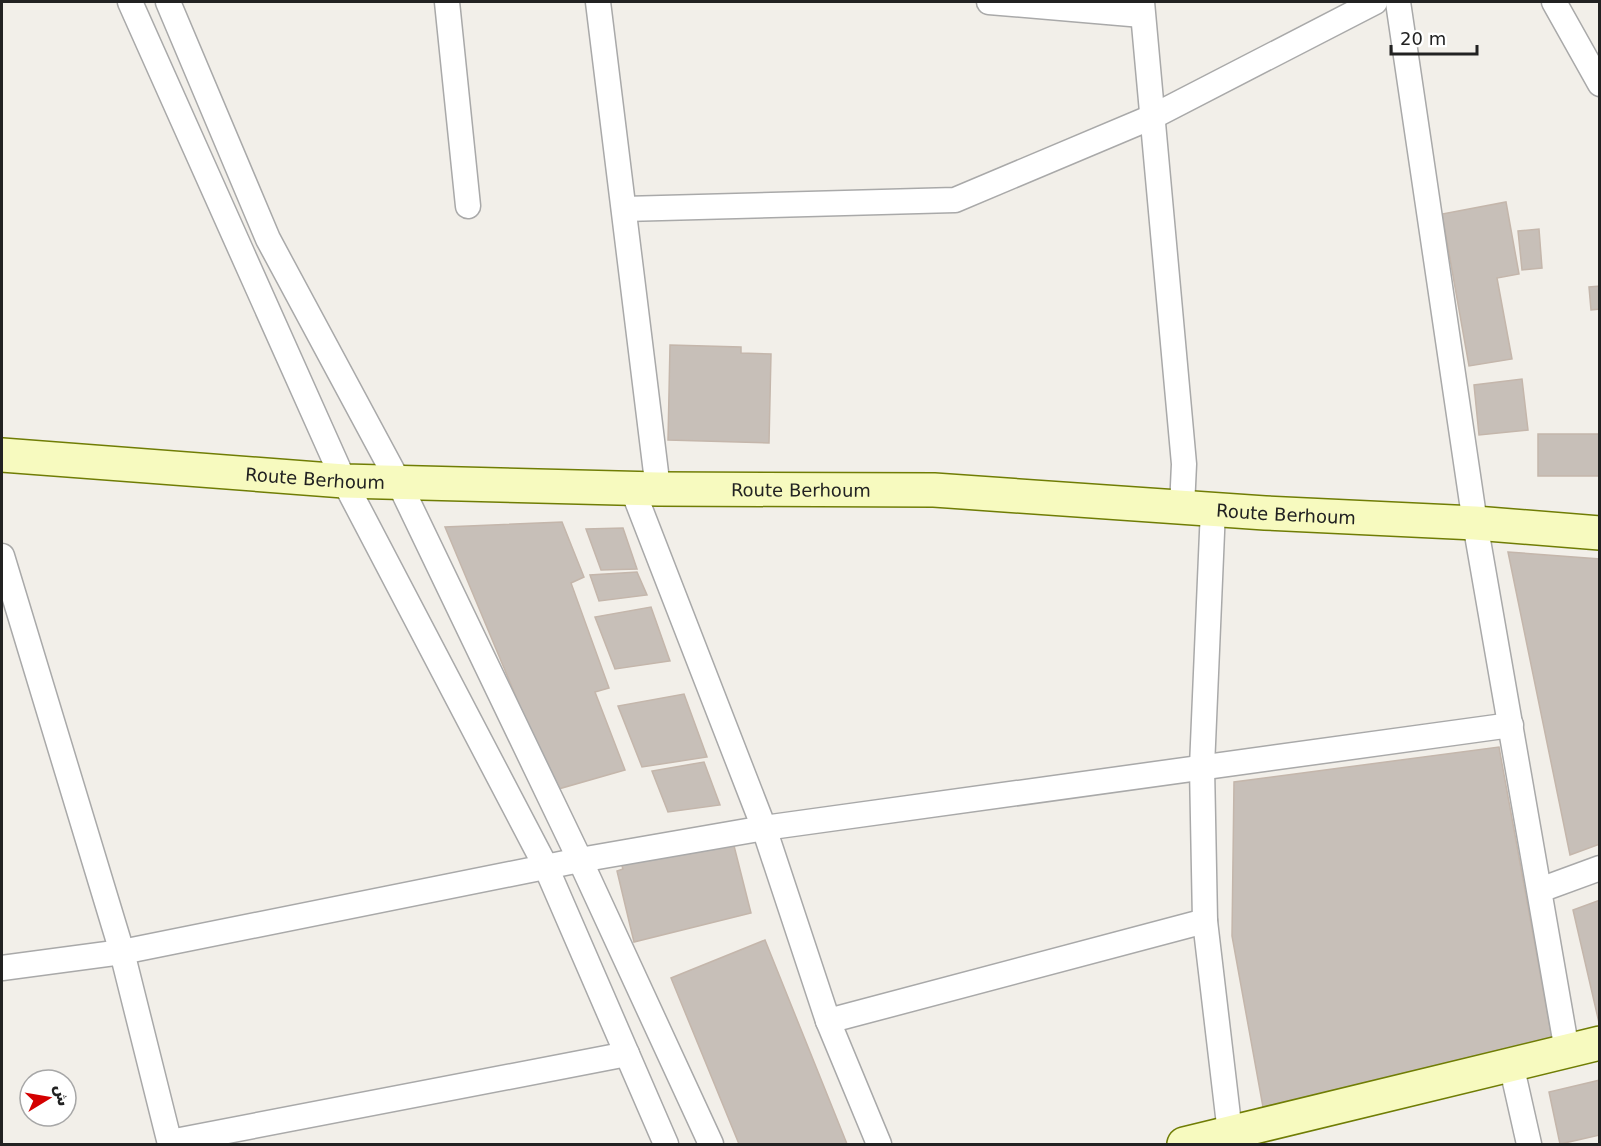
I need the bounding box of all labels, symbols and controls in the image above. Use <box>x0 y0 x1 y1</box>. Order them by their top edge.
scale bar <box>1391 18 1476 56</box>
text: 20 m <box>1400 28 1446 49</box>
street label: Route Berhoum <box>245 463 385 493</box>
street label: Route Berhoum <box>731 479 871 500</box>
street label: Route Berhoum <box>1216 499 1356 528</box>
north arrow <box>18 1068 78 1128</box>
text: ش <box>51 1083 74 1108</box>

